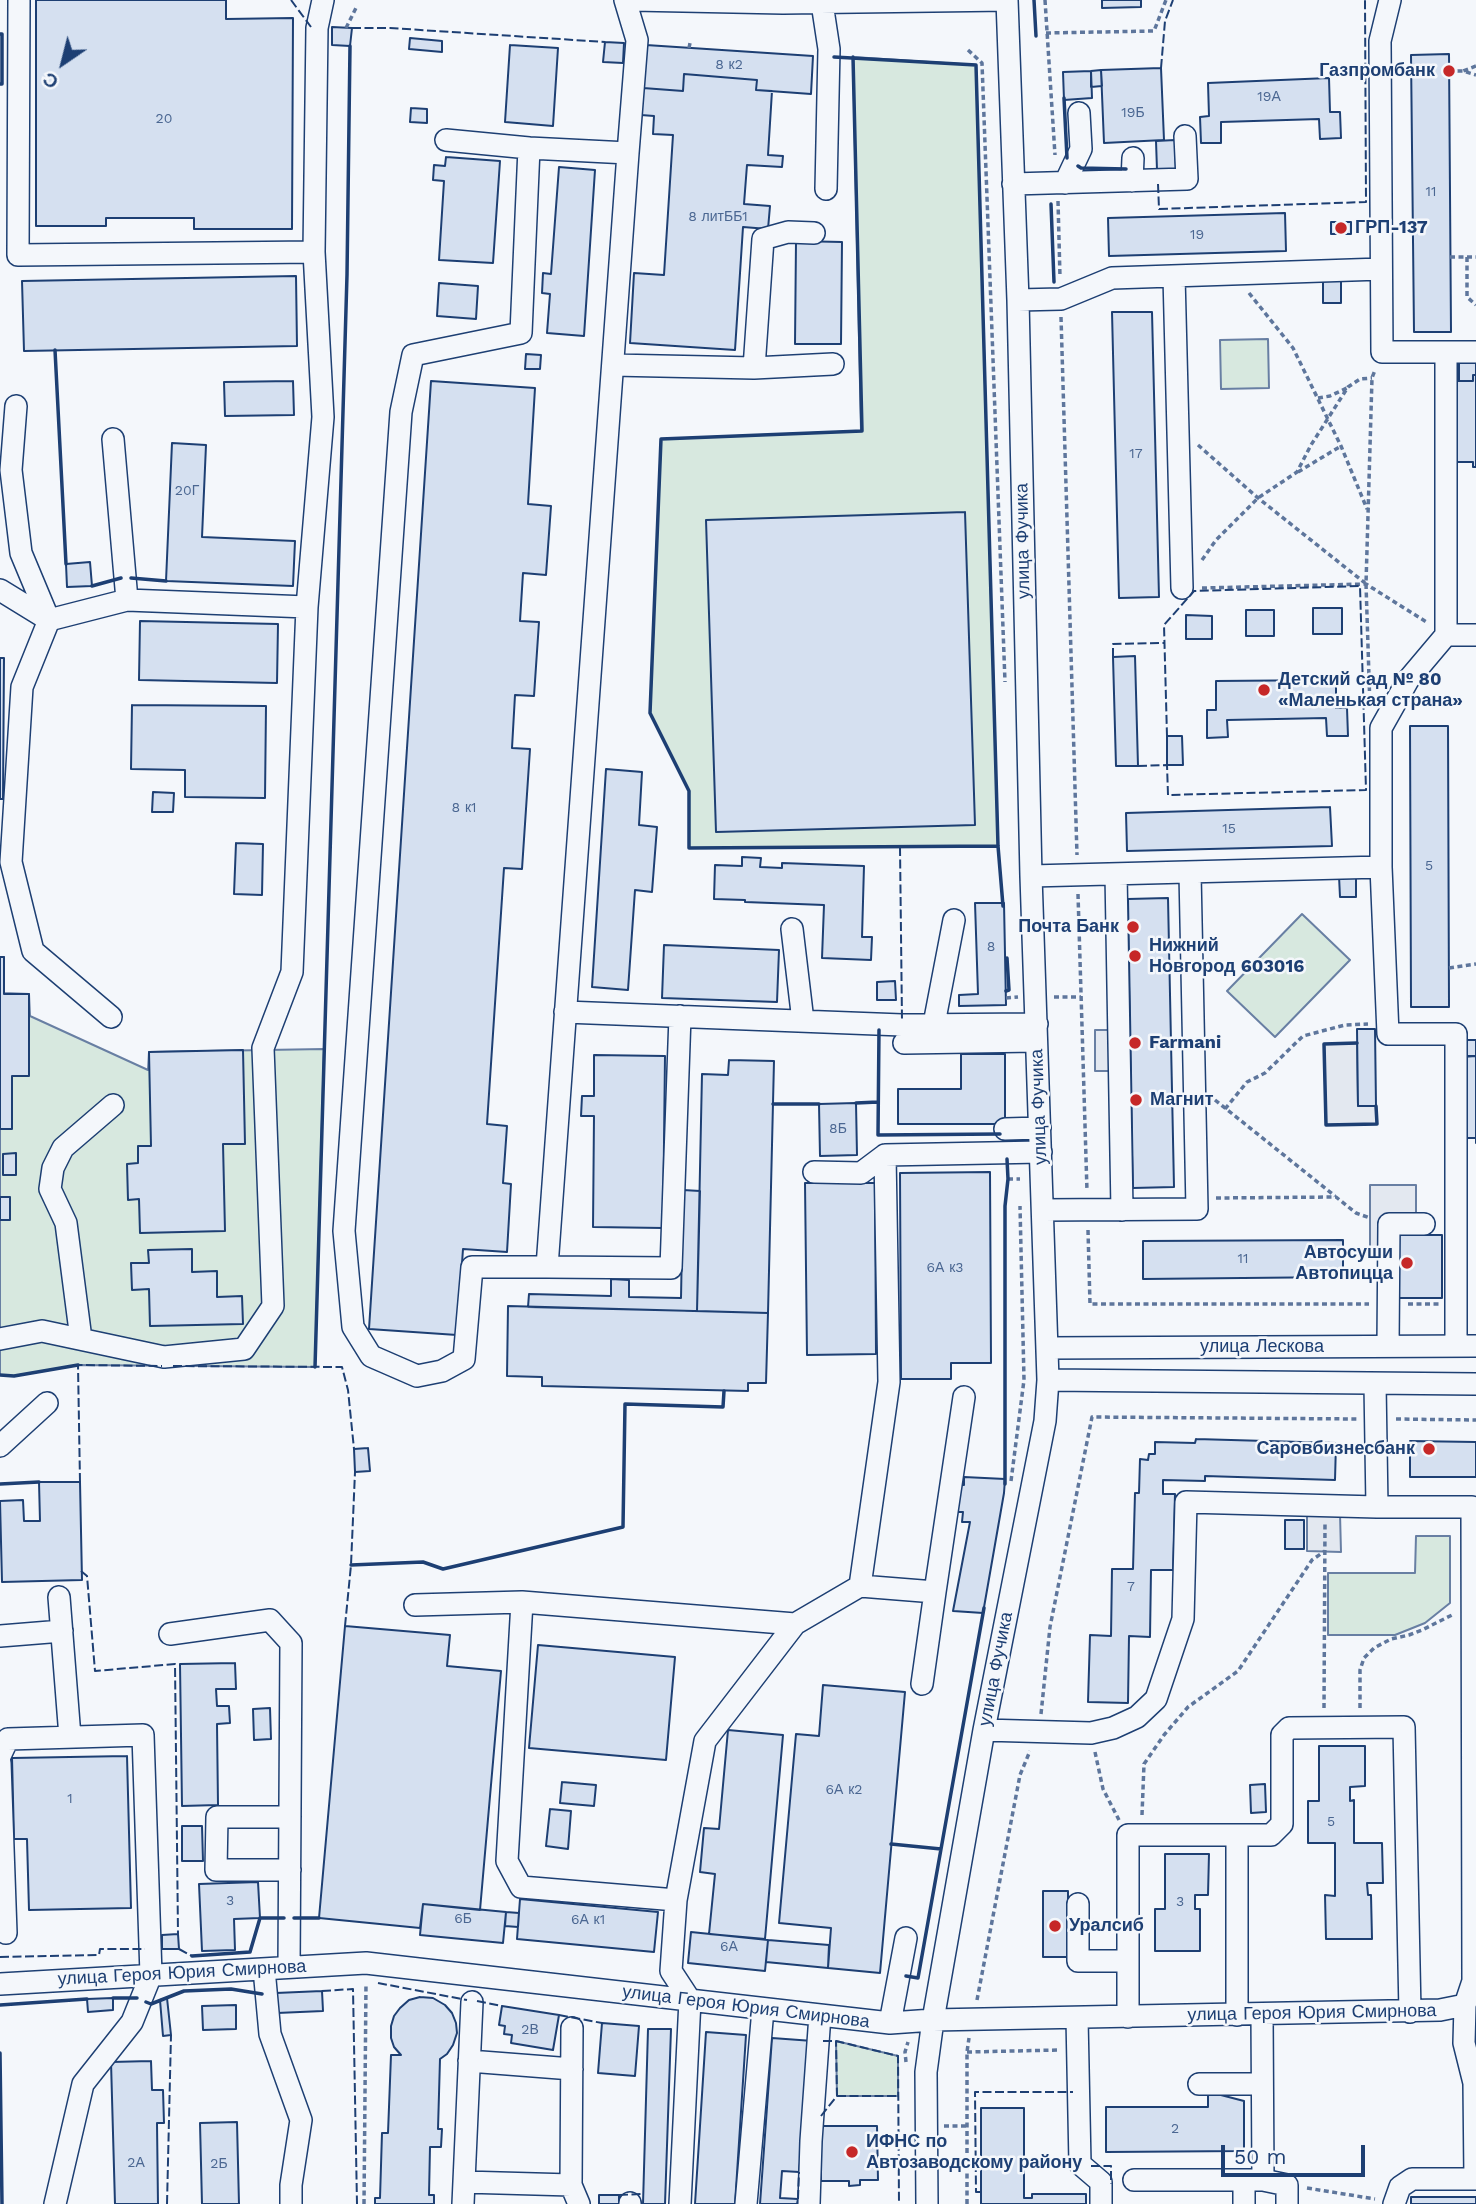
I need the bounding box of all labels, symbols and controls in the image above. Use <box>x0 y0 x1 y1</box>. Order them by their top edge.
north arrow <box>28 28 98 98</box>
house number: 8 к2 <box>715 57 743 73</box>
place label: Газпромбанк <box>1319 60 1435 82</box>
marker: Газпромбанк <box>1441 63 1457 79</box>
text: С <box>38 67 63 94</box>
house number: 19А <box>1257 89 1281 105</box>
house number: 19Б <box>1121 105 1145 121</box>
house number: 20 <box>156 111 172 127</box>
house number: 11 <box>1426 184 1436 200</box>
house number: 8 литББ1 <box>688 209 748 225</box>
place label: ГРП-137 <box>1355 217 1428 239</box>
marker: ГРП-137 <box>1333 220 1349 236</box>
house number: 19 <box>1190 227 1204 243</box>
house number: 17 <box>1129 446 1143 462</box>
house number: 20Г <box>175 483 199 499</box>
street label: улица Фучика <box>1011 483 1035 599</box>
place label: Детский сад № 80 «Маленькая страна» <box>1278 669 1463 712</box>
marker: Детский сад № 80 «Маленькая страна» <box>1256 682 1272 698</box>
house number: 8 к1 <box>452 800 476 816</box>
house number: 15 <box>1222 821 1236 837</box>
house number: 5 <box>1425 858 1433 874</box>
place label: Почта Банк <box>1018 916 1119 938</box>
marker: Почта Банк <box>1125 919 1141 935</box>
place label: Нижний Новгород 603016 <box>1149 935 1304 978</box>
house number: 8 <box>987 939 995 955</box>
marker: Нижний Новгород 603016 <box>1127 948 1143 964</box>
place label: Farmani <box>1149 1032 1221 1054</box>
marker: Farmani <box>1127 1035 1143 1051</box>
street label: улица Фучика <box>1026 1049 1052 1165</box>
place label: Магнит <box>1150 1089 1213 1111</box>
marker: Магнит <box>1128 1092 1144 1108</box>
house number: 8Б <box>829 1121 847 1137</box>
place label: Автосуши Автопицца <box>1295 1242 1393 1284</box>
house number: 11 <box>1238 1251 1248 1267</box>
marker: Автосуши Автопицца <box>1399 1255 1415 1271</box>
house number: 6А к3 <box>927 1260 963 1276</box>
street label: улица Лескова <box>1200 1336 1324 1358</box>
place label: Саровбизнесбанк <box>1256 1438 1415 1460</box>
marker: Саровбизнесбанк <box>1421 1441 1437 1457</box>
house number: 7 <box>1127 1579 1135 1595</box>
street label: улица Фучика <box>974 1610 1018 1728</box>
house number: 6А к2 <box>826 1782 862 1798</box>
house number: 1 <box>67 1791 73 1807</box>
house number: 5 <box>1327 1814 1335 1830</box>
house number: 3 <box>226 1893 234 1909</box>
house number: 3 <box>1176 1894 1184 1910</box>
house number: 6Б <box>454 1911 472 1927</box>
house number: 6А к1 <box>571 1912 605 1928</box>
place label: Уралсиб <box>1069 1915 1144 1937</box>
marker: Уралсиб <box>1047 1918 1063 1934</box>
house number: 6А <box>720 1939 738 1955</box>
street label: улица Героя Юрия Смирнова <box>57 1956 307 1990</box>
street label: улица Героя Юрия Смирнова <box>621 1981 871 2033</box>
street label: улица Героя Юрия Смирнова <box>1187 2000 1437 2026</box>
house number: 2В <box>521 2022 539 2038</box>
house number: 2 <box>1171 2121 1179 2137</box>
scale bar <box>1224 2130 1368 2174</box>
place label: ИФНС по Автозаводскому району <box>866 2131 1082 2174</box>
marker: ИФНС по Автозаводскому району <box>844 2144 860 2160</box>
text: 50 m <box>1234 2144 1286 2169</box>
house number: 2А <box>127 2155 145 2171</box>
house number: 2Б <box>210 2156 228 2172</box>

